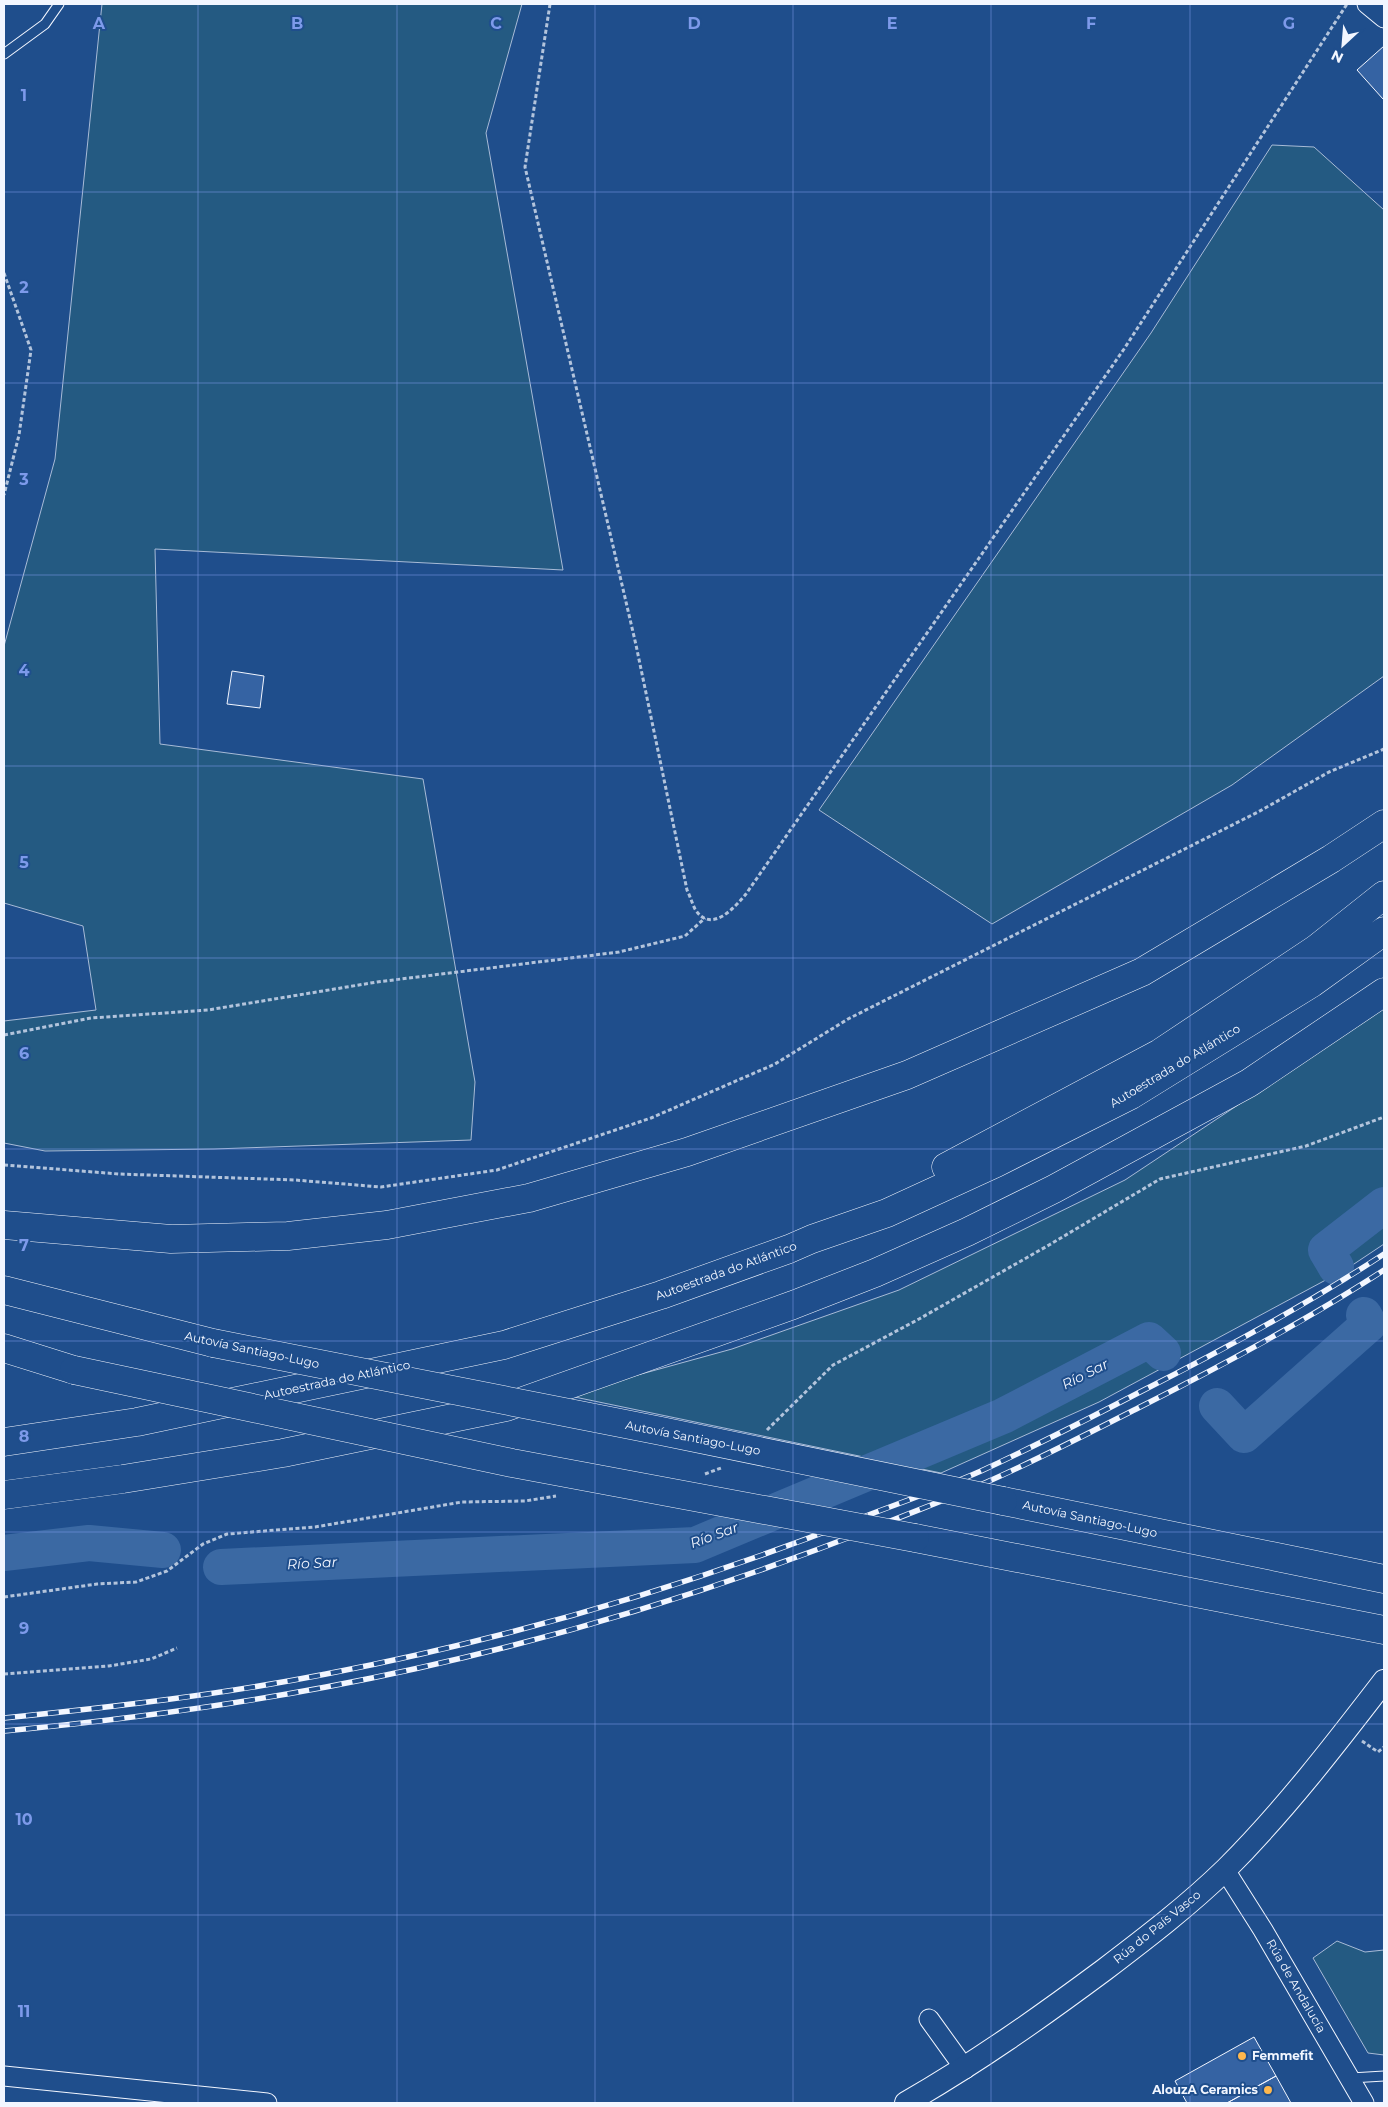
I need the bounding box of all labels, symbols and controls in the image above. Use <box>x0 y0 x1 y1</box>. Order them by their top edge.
text: A <box>92 14 106 33</box>
text: B <box>291 14 303 33</box>
text: C <box>490 14 502 33</box>
text: D <box>687 14 701 33</box>
text: E <box>887 14 897 33</box>
text: F <box>1086 14 1096 33</box>
text: G <box>1283 14 1295 33</box>
north arrow <box>1318 20 1368 70</box>
text: N <box>1328 46 1346 67</box>
text: 1 <box>21 86 27 105</box>
text: 2 <box>19 278 29 297</box>
text: 3 <box>18 470 29 489</box>
text: 4 <box>18 661 30 680</box>
text: 5 <box>19 853 29 872</box>
street label: Autoestrada do Atlántico <box>1107 1021 1243 1110</box>
text: 6 <box>19 1044 29 1063</box>
text: 7 <box>19 1236 29 1255</box>
street label: Autoestrada do Atlántico <box>653 1238 799 1303</box>
street label: Autovía Santiago-Lugo <box>183 1328 321 1371</box>
water label: Río Sar <box>1059 1354 1112 1393</box>
street label: Autoestrada do Atlántico <box>262 1357 412 1402</box>
street label: Autovía Santiago-Lugo <box>624 1417 762 1458</box>
text: 8 <box>19 1427 29 1446</box>
street label: Autovía Santiago-Lugo <box>1021 1497 1159 1540</box>
water label: Río Sar <box>687 1518 741 1552</box>
water label: Río Sar <box>287 1553 338 1573</box>
text: 9 <box>19 1619 29 1638</box>
text: 10 <box>15 1810 33 1829</box>
street label: Rúa do País Vasco <box>1110 1887 1204 1967</box>
street label: Rúa de Andalucía <box>1264 1936 1329 2035</box>
text: 11 <box>18 2002 30 2021</box>
place label: Femmefit <box>1252 2048 1314 2063</box>
marker: Femmefit <box>1236 2050 1248 2062</box>
place label: AlouzA Ceramics <box>1151 2082 1259 2097</box>
marker: AlouzA Ceramics <box>1262 2084 1274 2096</box>

